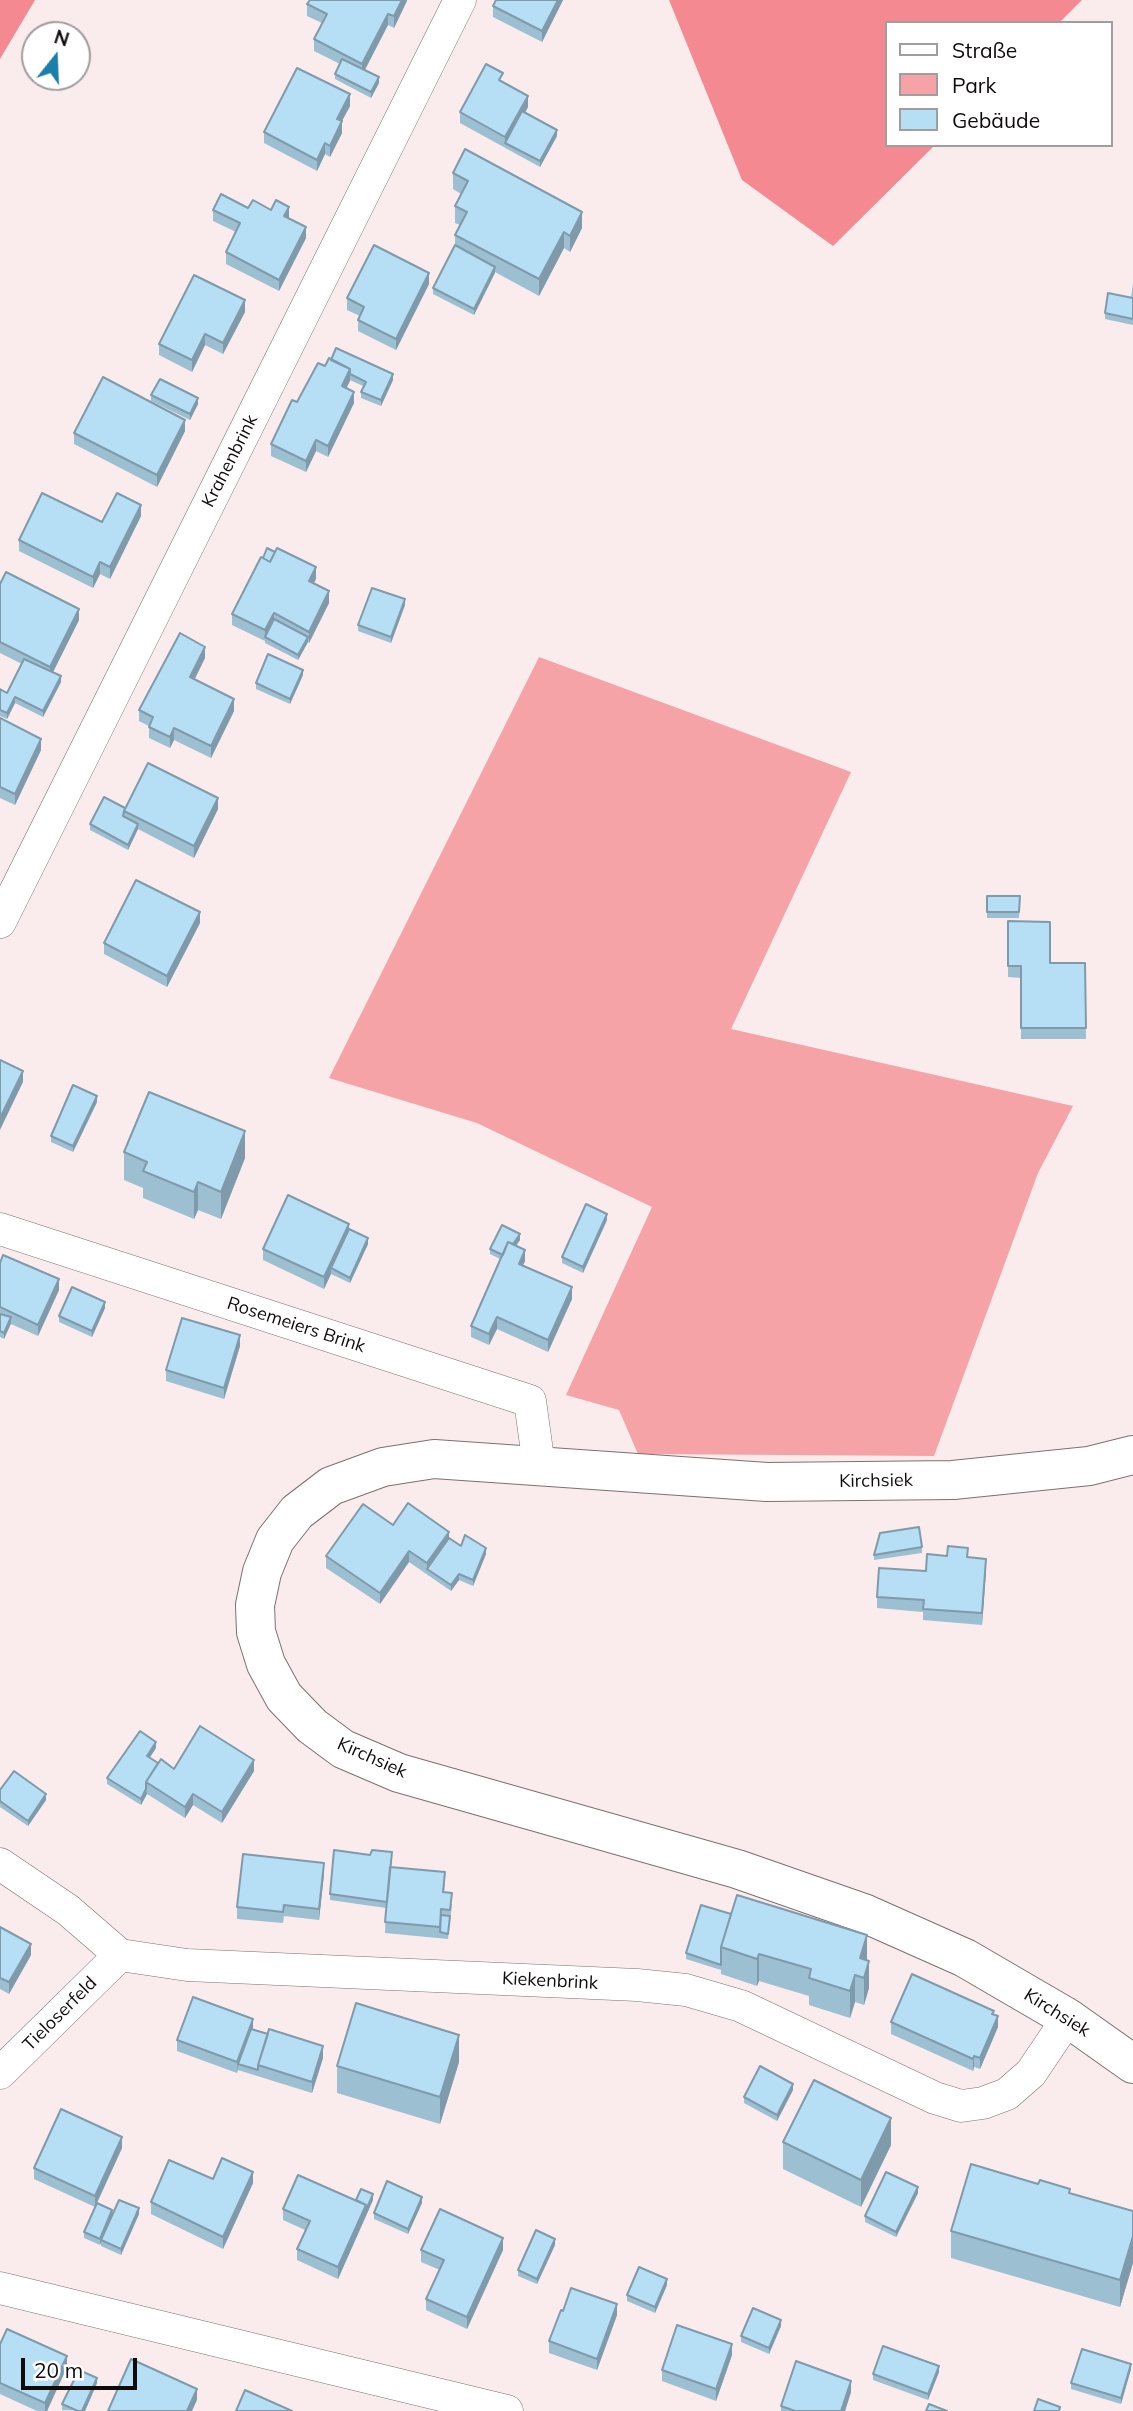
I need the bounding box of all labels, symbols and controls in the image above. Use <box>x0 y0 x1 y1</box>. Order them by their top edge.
north arrow <box>21 21 91 91</box>
legend <box>884 21 1112 147</box>
text: N <box>51 24 72 52</box>
text: Straße <box>952 37 1017 63</box>
text: Park <box>952 72 996 98</box>
text: Gebäude <box>952 107 1040 133</box>
street label: Krahenbrink <box>197 411 263 511</box>
street label: Rosemeiers Brink <box>224 1292 368 1358</box>
street label: Kirchsiek <box>839 1470 913 1492</box>
street label: Kirchsiek <box>334 1733 410 1783</box>
street label: Kiekenbrink <box>501 1968 599 1994</box>
street label: Tieloserfeld <box>18 1972 102 2056</box>
street label: Kirchsiek <box>1020 1984 1094 2042</box>
scale bar <box>24 2344 140 2388</box>
text: 20 m <box>34 2357 83 2383</box>

